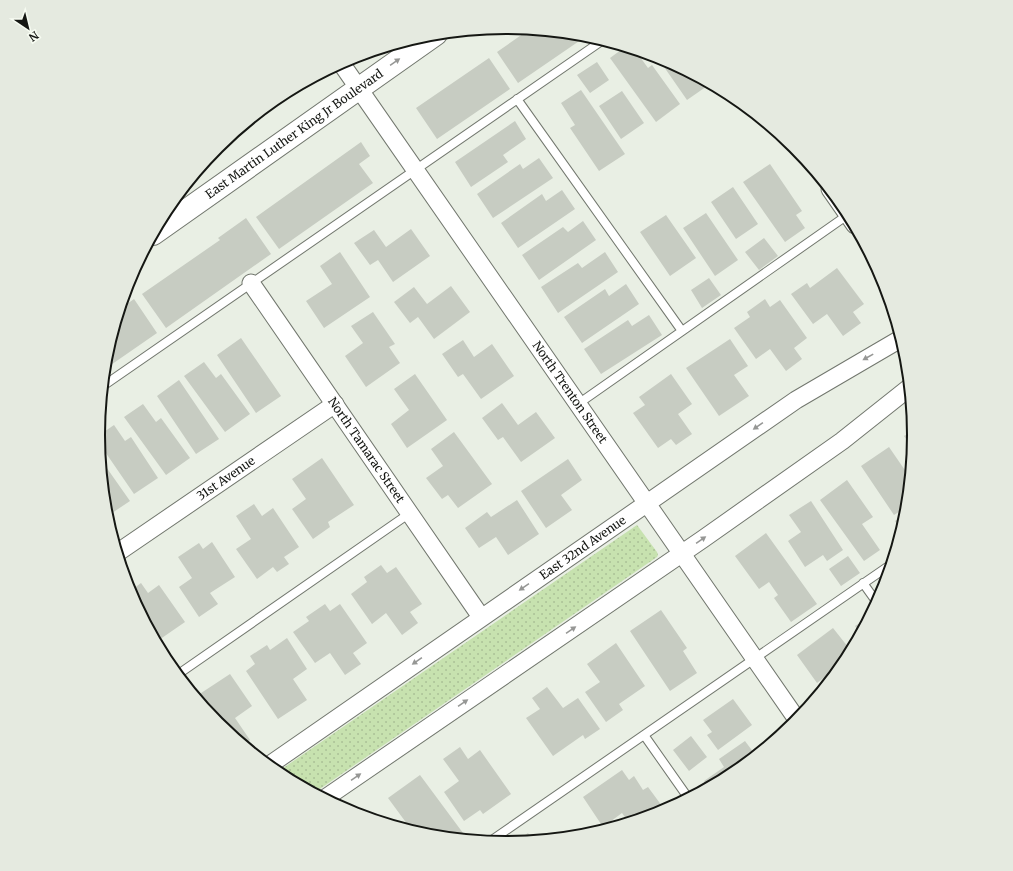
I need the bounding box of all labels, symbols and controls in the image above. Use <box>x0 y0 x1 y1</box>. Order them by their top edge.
north arrow <box>8 8 48 48</box>
text: N <box>26 28 41 45</box>
one-way arrow <box>390 58 400 66</box>
street label: East Martin Luther King Jr Boulevard <box>202 66 386 202</box>
street label: North Trenton Street <box>529 338 611 446</box>
one-way arrow <box>862 354 874 360</box>
street label: North Tamarac Street <box>325 394 408 506</box>
one-way arrow <box>753 422 763 430</box>
street label: 31st Avenue <box>194 453 258 503</box>
street label: East 32nd Avenue <box>536 512 629 583</box>
one-way arrow <box>696 537 706 545</box>
one-way arrow <box>519 583 529 591</box>
one-way arrow <box>565 626 576 634</box>
one-way arrow <box>412 657 422 665</box>
one-way arrow <box>458 699 469 707</box>
one-way arrow <box>351 773 361 781</box>

